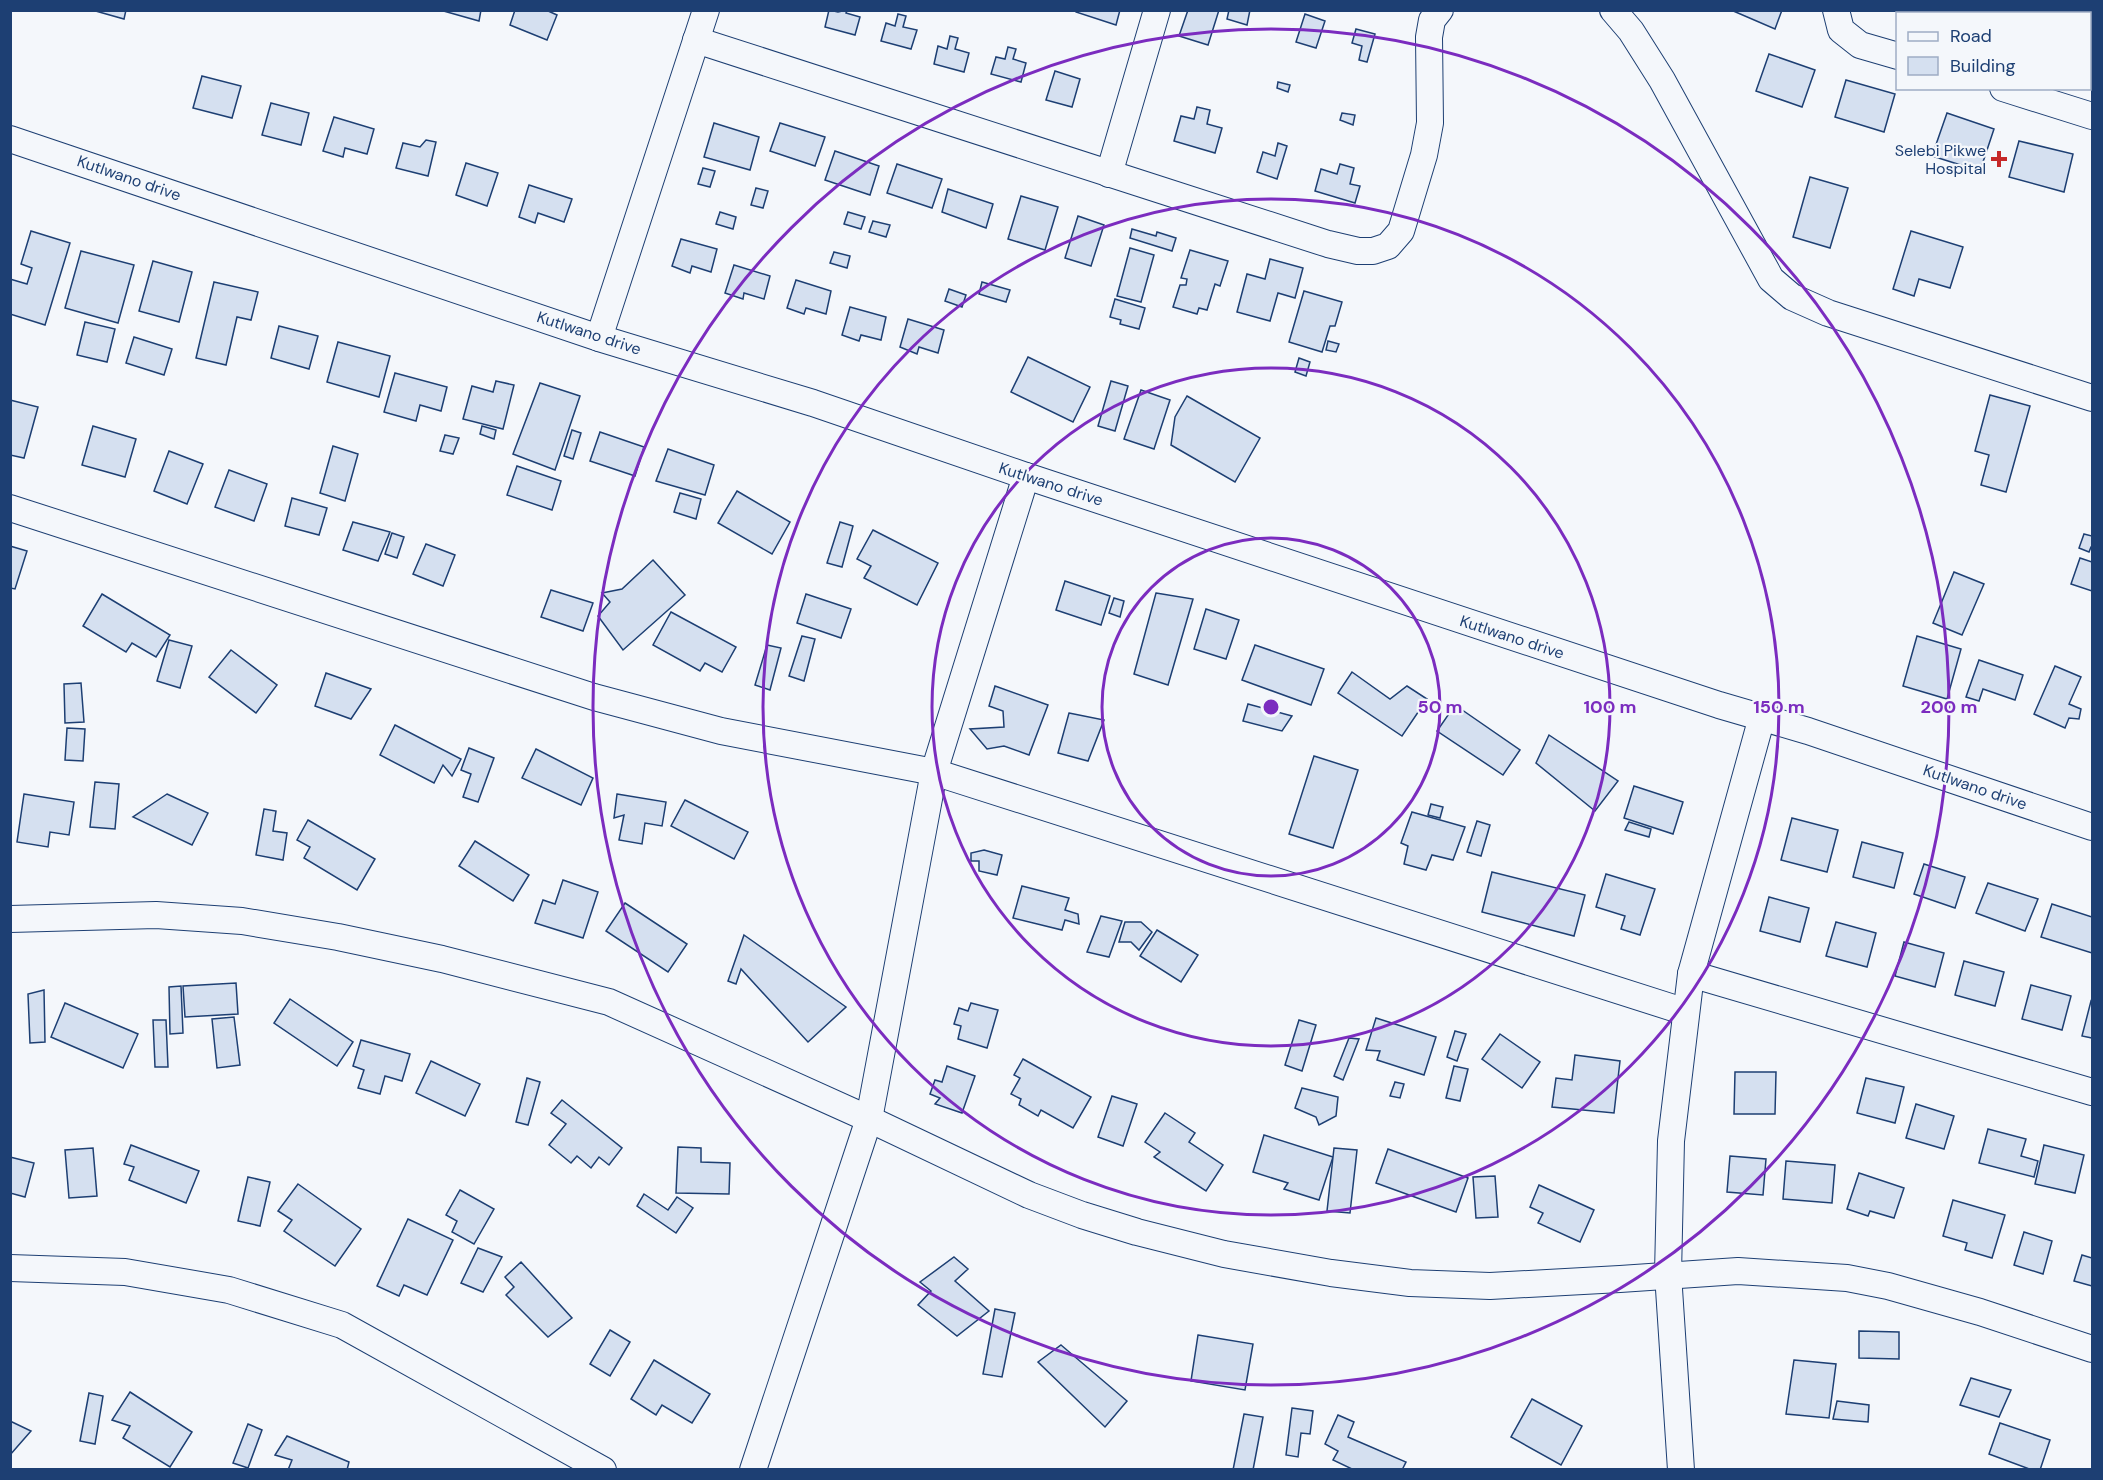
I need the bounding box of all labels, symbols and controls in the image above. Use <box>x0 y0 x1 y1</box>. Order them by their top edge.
legend <box>1896 12 2091 90</box>
text: Road <box>1950 24 1992 48</box>
text: Building <box>1950 54 2015 78</box>
place label: Selebi Pikwe Hospital <box>1895 140 1986 179</box>
street label: Kutlwano drive <box>74 150 184 206</box>
marker: Selebi Pikwe Hospital <box>1990 150 2008 168</box>
street label: Kutlwano drive <box>534 306 644 360</box>
street label: Kutlwano drive <box>996 457 1106 511</box>
street label: Kutlwano drive <box>1457 610 1567 664</box>
text: 50 m <box>1417 695 1463 719</box>
text: 100 m <box>1583 695 1637 719</box>
text: 150 m <box>1753 695 1805 719</box>
text: 200 m <box>1921 695 1977 719</box>
centre of rings <box>1261 697 1281 717</box>
street label: Kutlwano drive <box>1920 759 2030 815</box>

